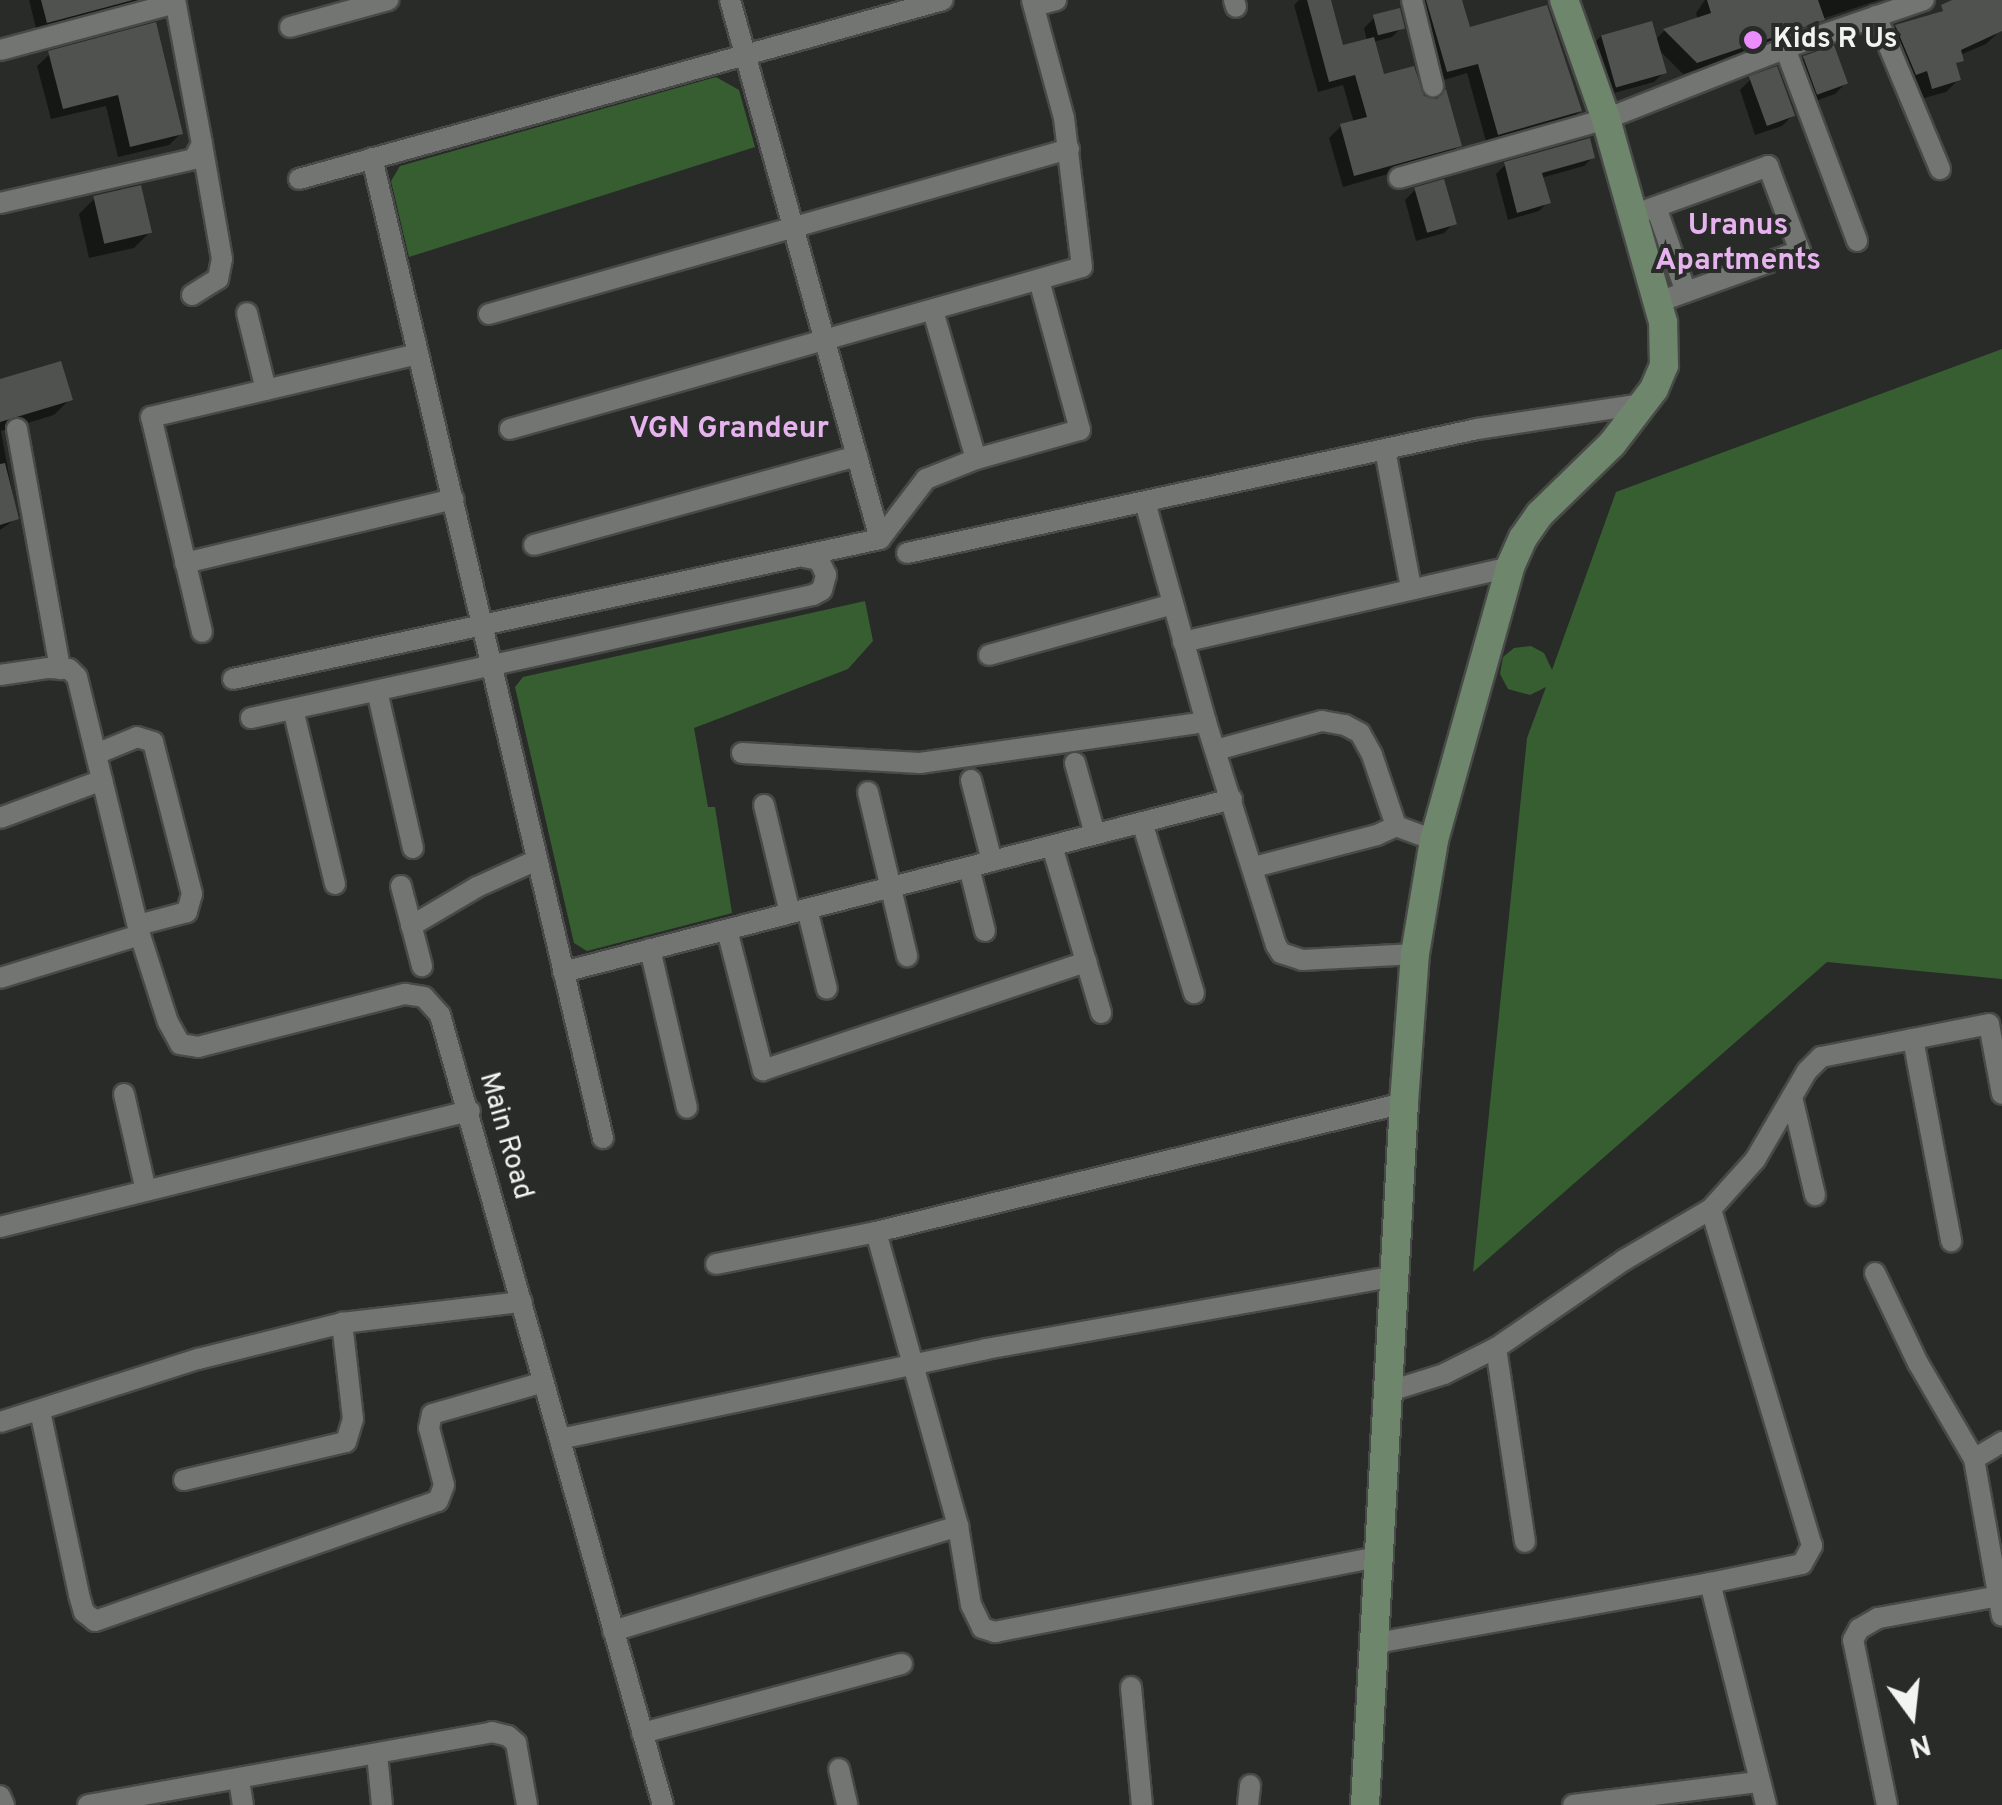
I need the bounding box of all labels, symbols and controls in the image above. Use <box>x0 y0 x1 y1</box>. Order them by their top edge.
place label: Kids R Us <box>1773 23 1897 57</box>
marker: Kids R Us <box>1742 29 1764 51</box>
district label: Uranus Apartments <box>1655 209 1821 280</box>
district label: VGN Grandeur <box>629 412 829 448</box>
street label: Main Road <box>471 1069 539 1203</box>
north arrow <box>1862 1665 1962 1765</box>
text: N <box>1905 1724 1934 1764</box>

